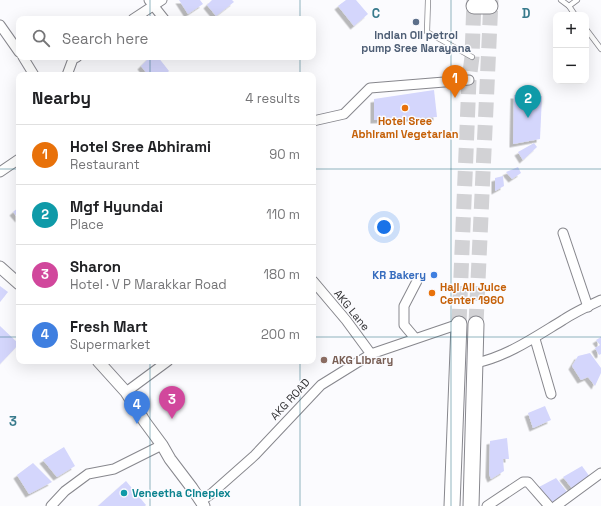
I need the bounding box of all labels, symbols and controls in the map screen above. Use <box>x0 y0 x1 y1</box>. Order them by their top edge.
text: C <box>372 5 380 22</box>
text: D <box>522 5 531 22</box>
map controls <box>553 12 589 84</box>
button: + <box>553 12 589 48</box>
search box <box>16 16 316 60</box>
marker: Indian Oil petrol pump Sree Narayana <box>411 17 421 27</box>
icon: search <box>30 27 52 49</box>
place label: Indian Oil petrol pump Sree Narayana <box>361 28 472 55</box>
text: Search here <box>62 29 148 48</box>
button: − <box>553 48 589 84</box>
pin: 1 <box>442 65 468 98</box>
pin: 2 <box>515 85 541 118</box>
text: Nearby <box>32 87 91 109</box>
text: 4 results <box>245 90 300 107</box>
marker: Hotel Sree Abhirami Vegetarian <box>400 103 410 113</box>
place label: Hotel Sree Abhirami Vegetarian <box>351 114 459 141</box>
text: Hotel Sree Abhirami <box>70 137 211 156</box>
text: 1 <box>42 146 48 163</box>
text: 90 m <box>269 146 300 163</box>
text: Restaurant <box>70 156 140 173</box>
text: Mgf Hyundai <box>70 197 163 216</box>
text: 2 <box>41 206 49 223</box>
text: 110 m <box>266 206 300 223</box>
text: Place <box>70 216 104 233</box>
your location <box>374 217 394 237</box>
text: Sharon <box>70 257 121 276</box>
text: 3 <box>41 266 49 283</box>
text: 180 m <box>264 266 300 283</box>
place label: KR Bakery <box>372 268 426 282</box>
marker: KR Bakery <box>429 270 439 280</box>
text: Hotel · V P Marakkar Road <box>70 276 227 293</box>
place label: Haji Ali Juice Center 1960 <box>440 280 507 307</box>
street label: AKG Lane <box>331 287 373 333</box>
marker: Haji Ali Juice Center 1960 <box>427 288 437 298</box>
text: Fresh Mart <box>70 317 148 336</box>
text: 4 <box>41 326 49 343</box>
text: 200 m <box>261 326 300 343</box>
text: Supermarket <box>70 336 151 353</box>
place label: AKG Library <box>332 353 393 367</box>
marker: AKG Library <box>319 355 329 365</box>
street label: AKG ROAD <box>267 375 313 423</box>
pin: 3 <box>159 386 185 419</box>
pin: 4 <box>124 391 150 424</box>
text: 3 <box>9 413 17 430</box>
place label: Veneetha Cineplex <box>132 486 231 500</box>
marker: Veneetha Cineplex <box>119 488 129 498</box>

